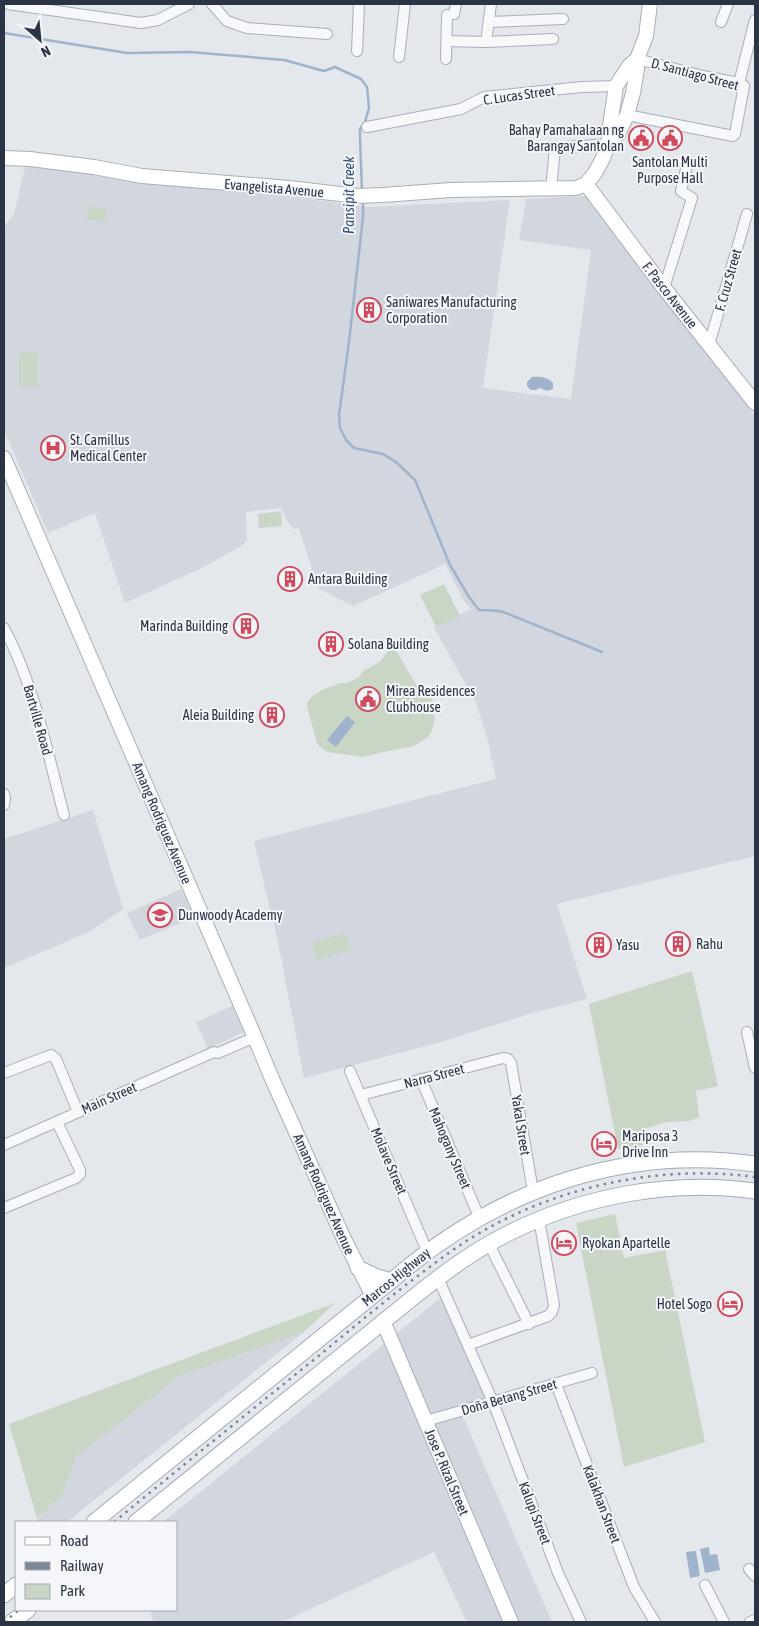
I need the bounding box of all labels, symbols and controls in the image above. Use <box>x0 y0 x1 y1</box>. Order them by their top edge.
north arrow <box>15 15 65 65</box>
text: N <box>39 43 53 61</box>
street label: D. Santiago Street <box>650 55 740 93</box>
street label: C. Lucas Street <box>482 82 556 108</box>
place label: Bahay Pamahalaan ng Barangay Santolan <box>509 122 624 154</box>
public building icon: Bahay Pamahalaan ng Barangay Santolan <box>628 125 654 151</box>
public building icon: Santolan Multi Purpose Hall <box>657 125 683 151</box>
place label: Santolan Multi Purpose Hall <box>632 154 708 186</box>
water label: Pansipit Creek <box>340 156 357 234</box>
street label: Evangelista Avenue <box>223 176 325 200</box>
street label: F. Cruz Street <box>711 247 745 313</box>
street label: F. Pasco Avenue <box>639 259 701 331</box>
place label: Saniwares Manufacturing Corporation <box>386 294 516 326</box>
building icon: Saniwares Manufacturing Corporation <box>356 297 382 323</box>
place label: St. Camillus Medical Center <box>70 432 148 464</box>
hospital icon: St. Camillus Medical Center <box>40 435 66 461</box>
building icon: Antara Building <box>277 566 303 592</box>
place label: Antara Building <box>308 571 387 587</box>
building icon: Marinda Building <box>233 613 259 639</box>
place label: Marinda Building <box>140 618 228 634</box>
building icon: Solana Building <box>318 631 344 657</box>
place label: Solana Building <box>348 636 429 652</box>
street label: Bartville Road <box>20 683 56 757</box>
place label: Mirea Residences Clubhouse <box>386 683 475 715</box>
public building icon: Mirea Residences Clubhouse <box>355 686 381 712</box>
building icon: Aleia Building <box>259 702 285 728</box>
place label: Aleia Building <box>183 707 254 723</box>
street label: Amang Rodriguez Avenue <box>129 760 195 886</box>
school or university icon: Dunwoody Academy <box>147 902 173 928</box>
place label: Dunwoody Academy <box>178 907 283 923</box>
building icon: Rahu <box>665 931 691 957</box>
building icon: Yasu <box>586 932 612 958</box>
place label: Rahu <box>696 936 723 952</box>
place label: Yasu <box>616 937 640 953</box>
street label: Narra Street <box>402 1060 466 1092</box>
street label: Main Street <box>79 1079 139 1117</box>
street label: Yakal Street <box>508 1094 534 1156</box>
street label: Mahogany Street <box>426 1105 474 1191</box>
street label: Molave Street <box>368 1125 410 1197</box>
place label: Mariposa 3 Drive Inn <box>622 1128 678 1160</box>
street label: Amang Rodriguez Avenue <box>290 1131 358 1257</box>
hotel icon: Mariposa 3 Drive Inn <box>591 1131 617 1157</box>
hotel icon: Ryokan Apartelle <box>551 1230 577 1256</box>
place label: Ryokan Apartelle <box>582 1235 670 1251</box>
street label: Marcos Highway <box>359 1244 434 1309</box>
hotel icon: Hotel Sogo <box>717 1291 743 1317</box>
place label: Hotel Sogo <box>657 1296 712 1312</box>
street label: Doña Betang Street <box>459 1376 559 1418</box>
street label: Jose P. Rizal Street <box>422 1426 472 1518</box>
street label: Kalakhan Street <box>580 1463 624 1545</box>
street label: Kalupi Street <box>516 1479 554 1547</box>
legend <box>15 1521 178 1611</box>
text: Road <box>60 1532 89 1549</box>
text: Railway <box>60 1557 104 1574</box>
text: Park <box>60 1582 85 1599</box>

